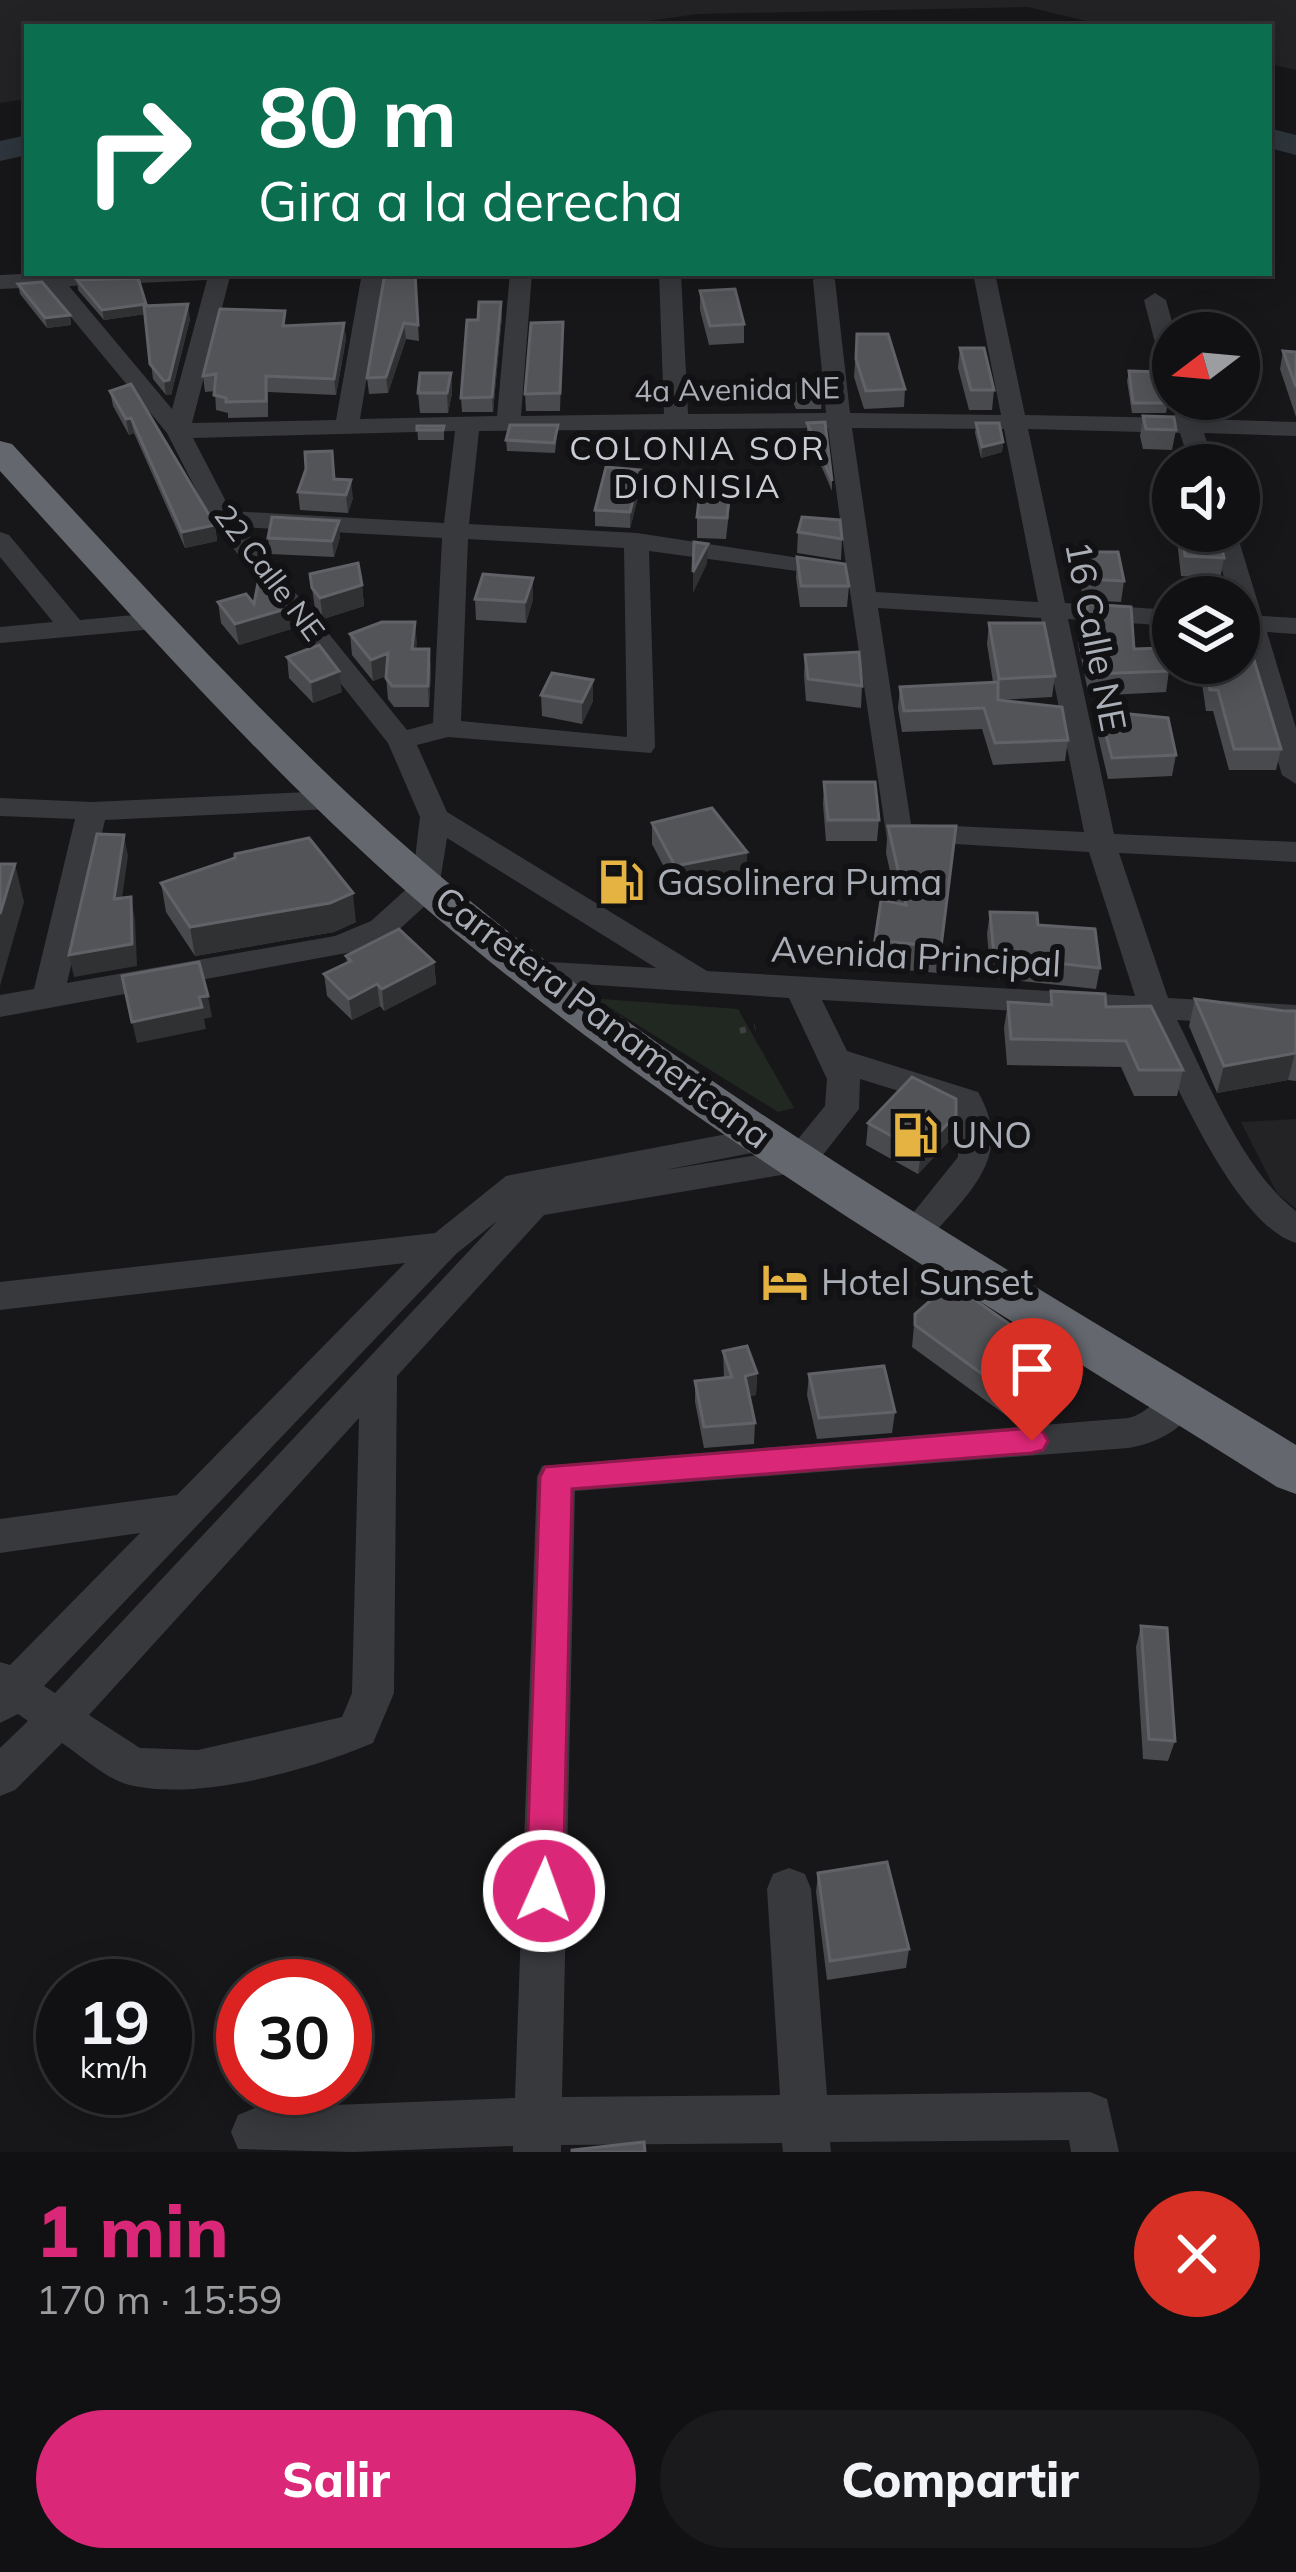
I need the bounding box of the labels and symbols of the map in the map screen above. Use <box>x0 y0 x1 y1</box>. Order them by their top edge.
north arrow <box>1152 312 1260 420</box>
street label: 4a Avenida NE <box>634 368 840 410</box>
district label: COLONIA SOR DIONISIA <box>569 427 827 506</box>
street label: 22 Calle NE <box>206 497 333 648</box>
street label: 16 Calle NE <box>1056 537 1137 735</box>
fuel station icon: Gasolinera Puma <box>596 857 646 907</box>
place label: Gasolinera Puma <box>657 859 942 904</box>
street label: Carretera Panamericana <box>427 876 780 1158</box>
street label: Avenida Principal <box>770 925 1062 986</box>
fuel station icon: UNO <box>890 1110 940 1160</box>
place label: UNO <box>951 1112 1032 1157</box>
hotel icon: Hotel Sunset <box>760 1257 810 1307</box>
place label: Hotel Sunset <box>821 1259 1033 1304</box>
pin <box>981 1318 1083 1441</box>
position arrow <box>481 1828 607 1954</box>
speed limit sign: 30 <box>216 1959 372 2115</box>

